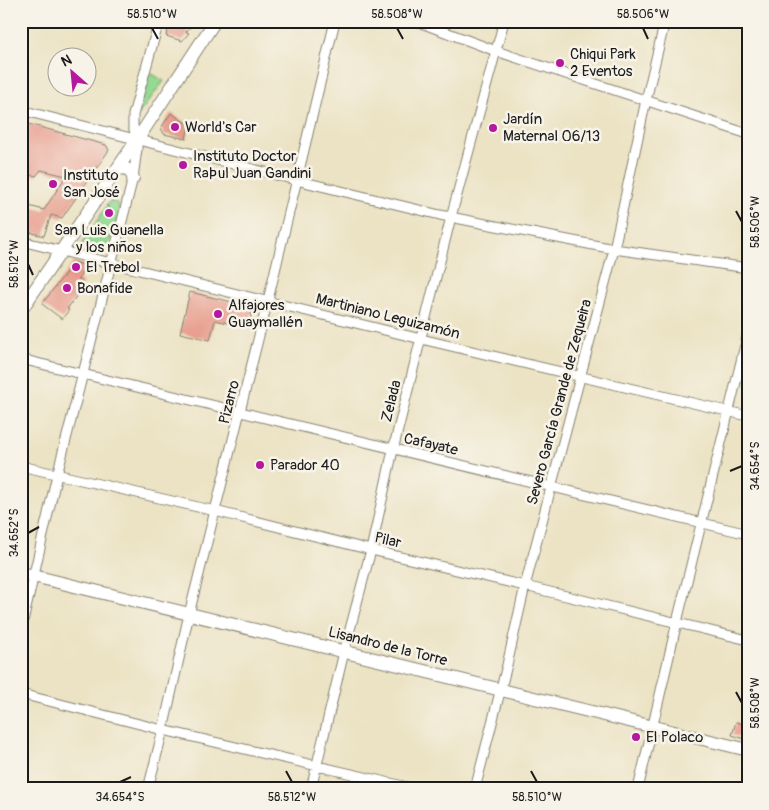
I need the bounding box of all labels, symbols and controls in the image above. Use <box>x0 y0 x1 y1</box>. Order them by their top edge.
text: 58.510°W <box>127 7 177 22</box>
text: 58.508°W <box>371 7 423 22</box>
text: 58.506°W <box>617 7 669 22</box>
place label: Chiqui Park 2 Eventos <box>570 45 637 81</box>
north arrow <box>48 48 98 98</box>
text: N <box>58 51 74 71</box>
marker: Chiqui Park 2 Eventos <box>554 57 566 69</box>
place label: Jardín Maternal 06/13 <box>503 110 600 146</box>
place label: World's Car <box>185 118 257 137</box>
marker: World's Car <box>169 121 181 133</box>
marker: Jardín Maternal 06/13 <box>487 122 499 134</box>
place label: Instituto Doctor Raþul Juan Gandini <box>193 147 311 183</box>
marker: Instituto Doctor Raþul Juan Gandini <box>177 159 189 171</box>
place label: Instituto San José <box>63 166 120 202</box>
marker: Instituto San José <box>47 178 59 190</box>
text: 58.506°W <box>748 196 763 248</box>
marker: San Luis Guanella y los niños <box>103 207 115 219</box>
place label: San Luis Guanella y los niños <box>54 221 164 257</box>
text: 58.512°W <box>7 240 22 288</box>
place label: El Trebol <box>86 258 140 277</box>
marker: El Trebol <box>70 261 82 273</box>
place label: Bonafide <box>77 279 133 298</box>
marker: Bonafide <box>61 282 73 294</box>
street label: Martiniano Leguizamón <box>314 289 462 344</box>
place label: Alfajores Guaymallén <box>228 296 303 332</box>
street label: Severo García Grande de Zequeira <box>523 297 596 507</box>
marker: Alfajores Guaymallén <box>212 308 224 320</box>
street label: Pizarro <box>215 378 244 426</box>
street label: Zelada <box>377 378 406 424</box>
street label: Cafayate <box>402 429 460 460</box>
text: 34.654°S <box>748 442 763 490</box>
place label: Parador 40 <box>270 456 340 475</box>
marker: Parador 40 <box>254 459 266 471</box>
text: 34.652°S <box>7 509 22 557</box>
street label: Pilar <box>373 528 404 553</box>
street label: Lisandro de la Torre <box>326 623 450 671</box>
text: 58.508°W <box>748 677 763 729</box>
place label: El Polaco <box>646 728 703 747</box>
marker: El Polaco <box>630 731 642 743</box>
text: 34.654°S <box>96 790 144 805</box>
text: 58.512°W <box>268 790 316 805</box>
text: 58.510°W <box>512 790 562 805</box>

